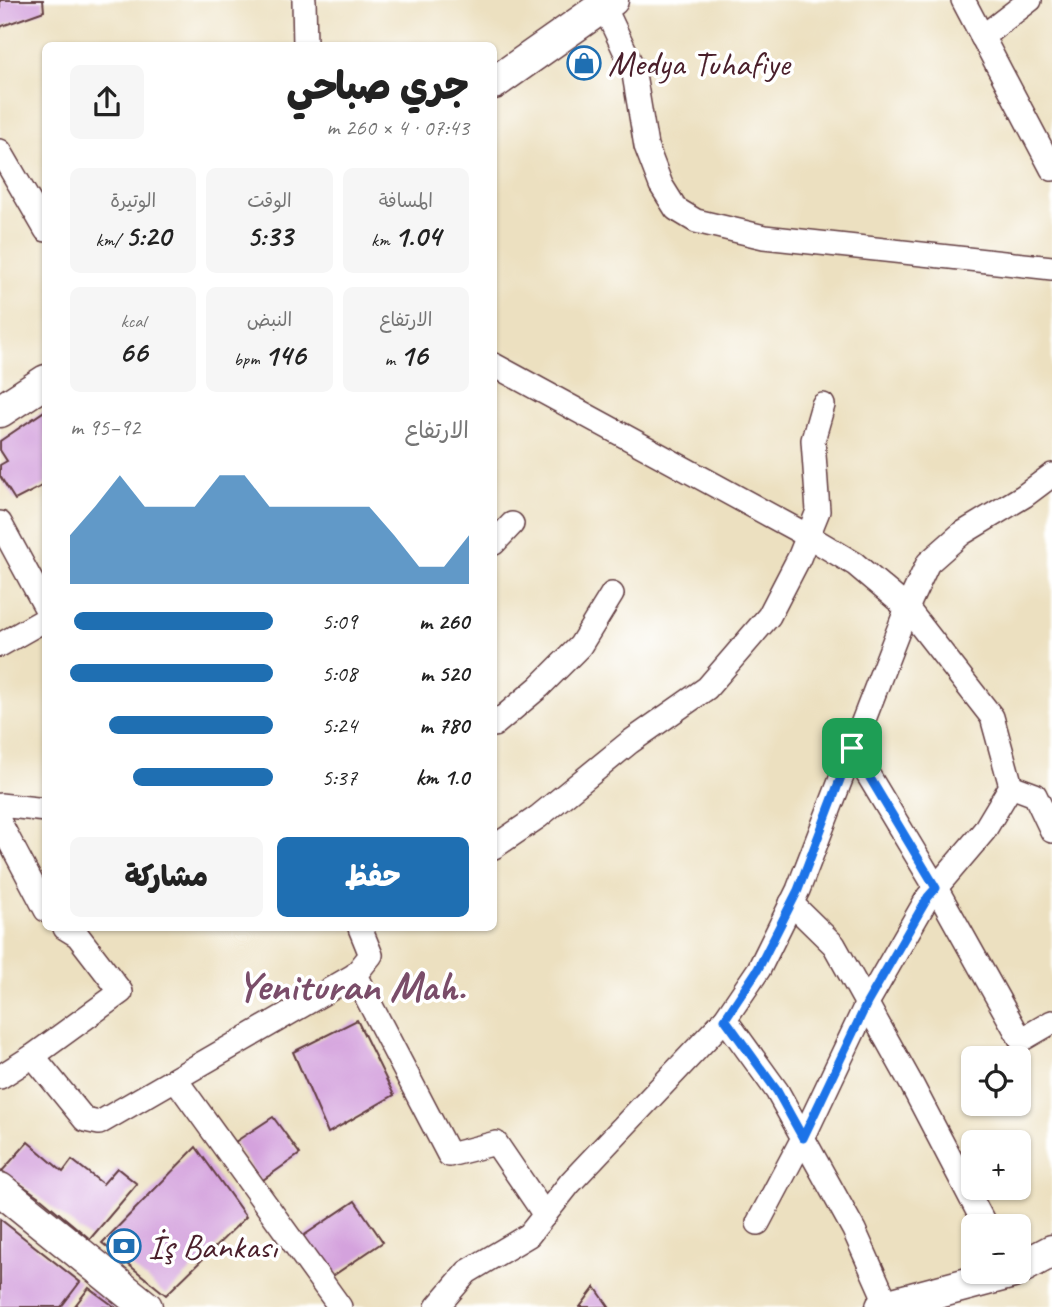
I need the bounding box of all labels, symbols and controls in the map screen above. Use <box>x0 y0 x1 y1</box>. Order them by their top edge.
place label: Medya Tuhafiye <box>608 41 792 86</box>
shop icon: Medya Tuhafiye <box>565 44 603 82</box>
text: جري صباحي <box>286 63 469 110</box>
button: share <box>70 65 144 139</box>
text: 07:43 · 4 × 260 m <box>326 113 469 142</box>
text: الوتيرة <box>110 189 156 213</box>
text: الوقت <box>247 189 292 213</box>
text: المسافة <box>379 189 433 213</box>
text: 5:20 <box>125 217 171 255</box>
text: 5:33 <box>247 217 292 255</box>
text: 1.04 <box>394 217 441 255</box>
text: /km <box>95 228 125 252</box>
text: km <box>371 228 394 252</box>
text: النبض <box>247 308 292 332</box>
text: الارتفاع <box>379 308 432 332</box>
text: kcal <box>121 309 146 333</box>
text: 66 <box>119 333 147 371</box>
text: 146 <box>264 336 305 374</box>
text: 16 <box>400 336 427 374</box>
text: bpm <box>234 347 264 371</box>
text: m <box>384 347 400 371</box>
text: 92–95 m <box>70 413 140 442</box>
text: الارتفاع <box>405 416 469 445</box>
text: 5:09 <box>321 607 357 636</box>
text: 260 m <box>419 607 469 636</box>
text: 5:08 <box>321 659 357 688</box>
text: 520 m <box>420 659 469 688</box>
text: 5:24 <box>321 711 357 740</box>
text: 780 m <box>419 711 469 740</box>
pin <box>822 718 882 778</box>
icon: arrive <box>833 729 871 767</box>
text: 5:37 <box>321 763 357 792</box>
text: 1.0 km <box>415 763 469 792</box>
button: مشاركة <box>70 837 263 917</box>
button: حفظ <box>277 837 469 917</box>
district label: Yenituran Mah. <box>237 960 466 1013</box>
map controls <box>961 1046 1031 1284</box>
button: locate <box>961 1046 1031 1116</box>
button: + <box>961 1130 1031 1200</box>
button: − <box>961 1214 1031 1284</box>
place label: İş Bankası <box>148 1224 278 1269</box>
bank icon: İş Bankası <box>105 1227 143 1265</box>

